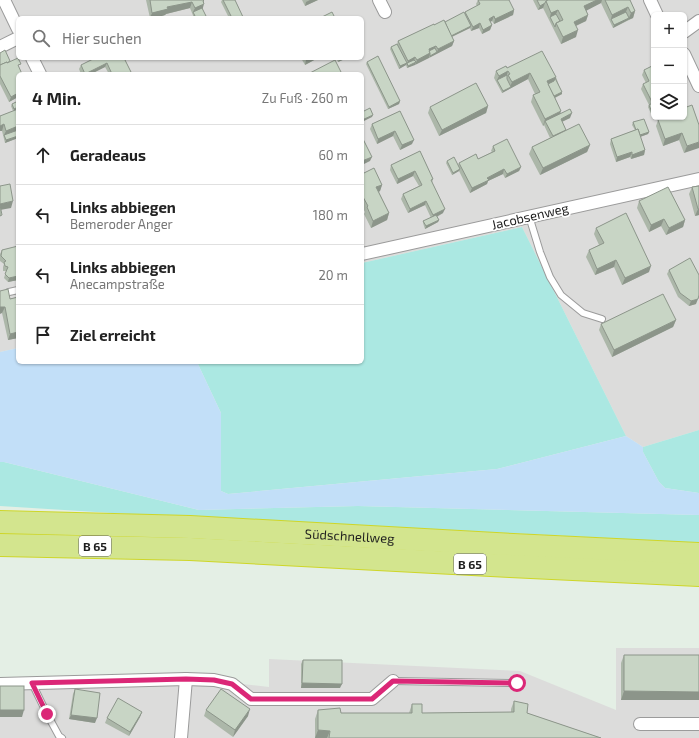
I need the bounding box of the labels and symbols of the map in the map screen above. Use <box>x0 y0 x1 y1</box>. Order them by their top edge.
street label: Jacobsenweg <box>490 199 570 233</box>
street label: Südschnellweg <box>304 525 395 546</box>
road number: B 65 <box>79 536 111 556</box>
road number: B 65 <box>454 554 486 574</box>
route start <box>508 674 526 692</box>
route end <box>38 705 56 723</box>

